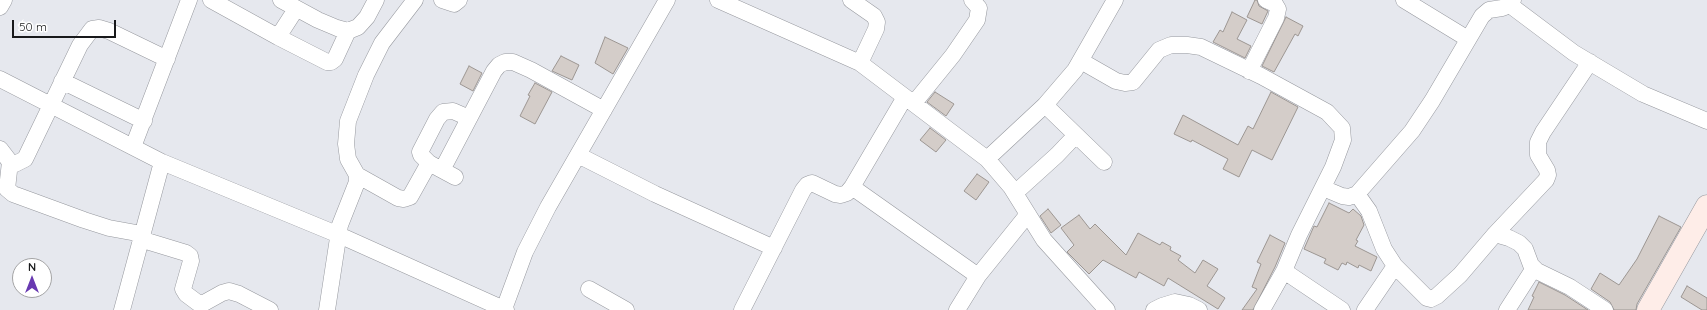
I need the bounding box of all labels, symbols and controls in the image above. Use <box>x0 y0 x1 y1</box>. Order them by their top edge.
scale bar <box>14 12 118 38</box>
text: 50 m <box>19 19 47 34</box>
north arrow <box>12 258 52 298</box>
text: N <box>28 260 36 274</box>

